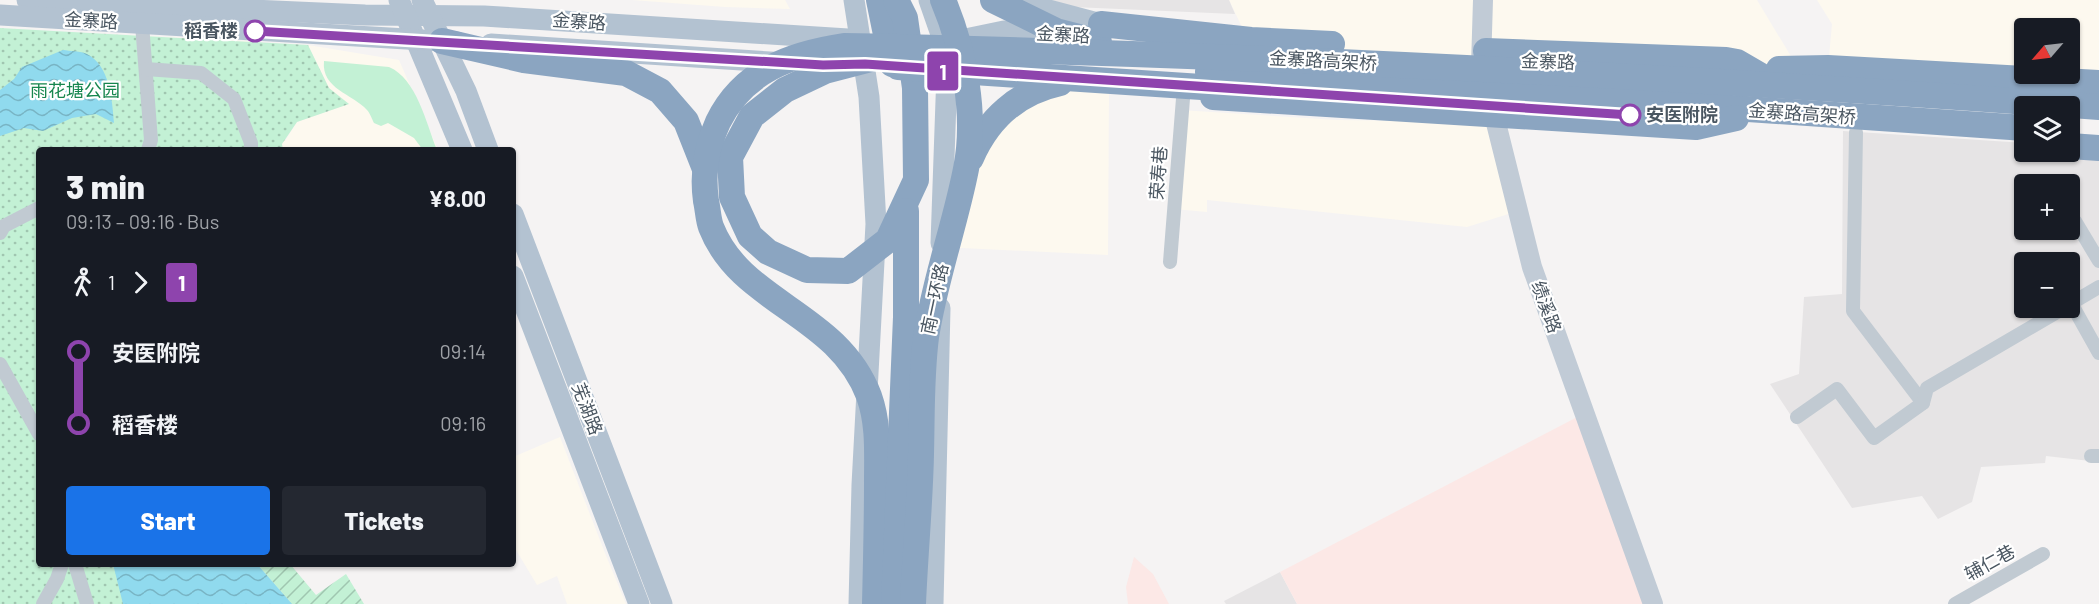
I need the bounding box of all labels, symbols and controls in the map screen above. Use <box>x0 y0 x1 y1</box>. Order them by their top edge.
street label: 金寨路 <box>64 8 119 32</box>
street label: 金寨路 <box>551 8 607 34</box>
north arrow <box>2014 18 2080 84</box>
map controls <box>2014 18 2080 318</box>
place label: 稻香楼 <box>184 19 238 41</box>
marker: 稻香楼 <box>244 20 266 42</box>
street label: 金寨路 <box>1036 22 1091 46</box>
street label: 金寨路高架桥 <box>1269 46 1378 74</box>
street label: 金寨路 <box>1521 49 1575 73</box>
line badge: 1 <box>924 52 962 90</box>
text: 1 <box>939 59 947 84</box>
park label: 雨花塘公园 <box>30 79 120 101</box>
button: layers <box>2014 96 2080 162</box>
street label: 金寨路高架桥 <box>1747 98 1857 128</box>
place label: 安医附院 <box>1646 103 1718 125</box>
marker: 安医附院 <box>1619 104 1641 126</box>
street label: 荣寿巷 <box>1145 145 1171 201</box>
text: 3 min <box>66 166 145 206</box>
button: + <box>2014 174 2080 240</box>
text: ¥8.00 <box>429 185 486 211</box>
text: 09:13 – 09:16 · Bus <box>66 209 219 233</box>
button: − <box>2014 252 2080 318</box>
street label: 南一环路 <box>916 261 952 336</box>
icon: walk <box>66 266 99 299</box>
icon: forward <box>124 266 157 299</box>
text: 1 <box>108 270 115 294</box>
text: 1 <box>178 270 185 295</box>
street label: 绩溪路 <box>1527 278 1567 336</box>
text: 安医附院 <box>112 339 200 365</box>
text: 09:14 <box>439 339 486 363</box>
street label: 芜湖路 <box>568 379 608 438</box>
text: 稻香楼 <box>112 411 178 437</box>
text: 09:16 <box>440 411 486 435</box>
button: Start <box>66 486 270 555</box>
button: Tickets <box>282 486 486 555</box>
street label: 辅仁巷 <box>1961 539 2018 585</box>

